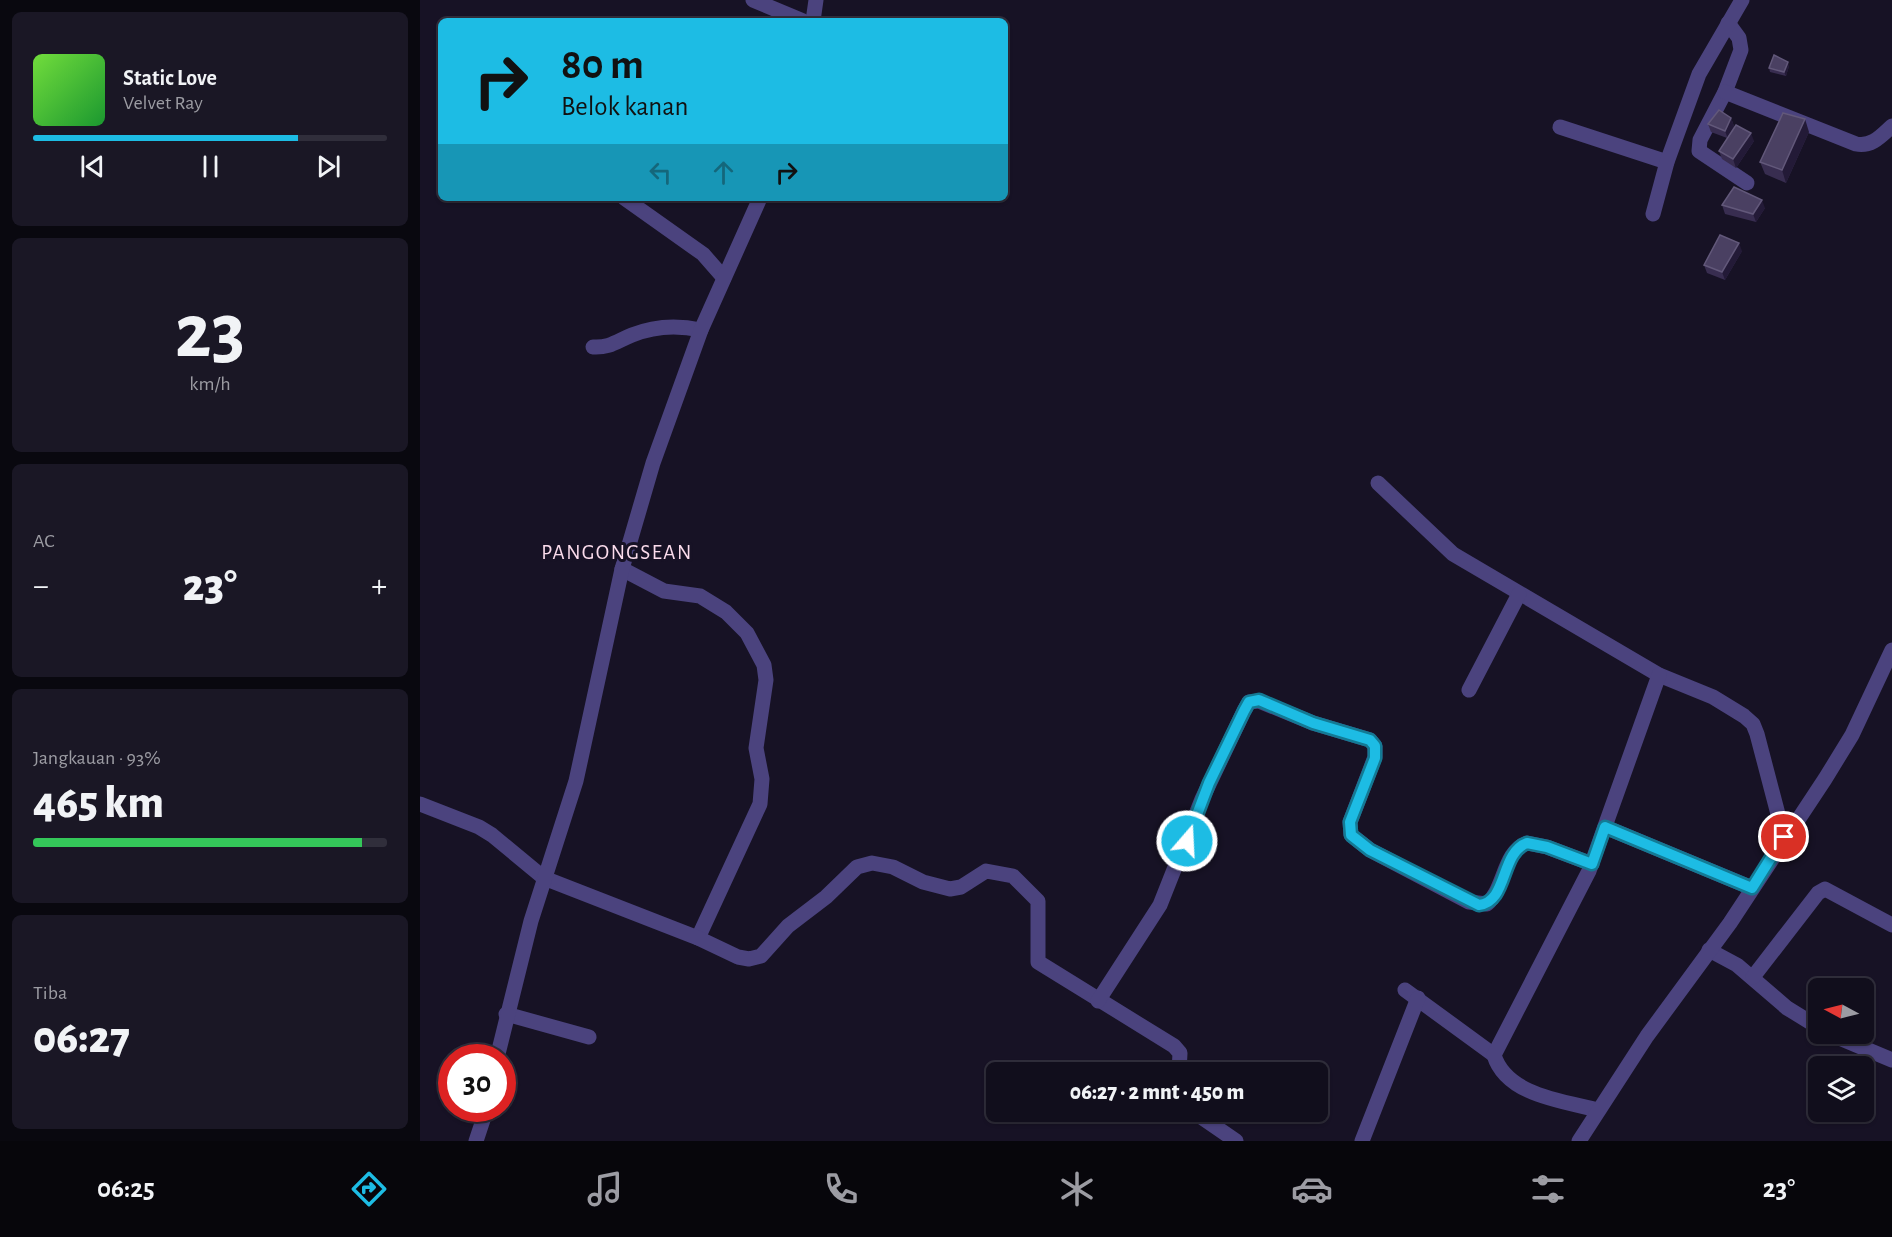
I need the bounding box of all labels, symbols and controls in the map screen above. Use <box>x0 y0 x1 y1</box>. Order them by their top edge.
icon: right <box>462 42 540 120</box>
text: 80 m <box>561 44 644 86</box>
text: Static Love <box>123 67 217 89</box>
text: Velvet Ray <box>123 93 203 113</box>
text: Belok kanan <box>561 93 688 120</box>
icon: previous <box>76 150 109 183</box>
icon: pause <box>194 150 227 183</box>
icon: next <box>312 150 345 183</box>
icon: left <box>644 156 677 189</box>
icon: ahead <box>707 156 740 189</box>
icon: right <box>770 156 803 189</box>
text: 23 <box>175 294 245 372</box>
text: km/h <box>189 374 231 394</box>
text: AC <box>33 531 55 551</box>
district label: PANGONGSEAN <box>541 542 693 563</box>
text: 23° <box>183 564 237 609</box>
text: − <box>33 570 49 603</box>
text: + <box>371 570 387 603</box>
text: Jangkauan · 93% <box>33 748 161 768</box>
text: 465 km <box>33 781 164 826</box>
position arrow <box>1155 809 1219 873</box>
pin <box>1758 811 1809 862</box>
icon: arrive <box>1767 820 1800 853</box>
north arrow <box>1808 978 1874 1044</box>
map controls <box>1808 978 1874 1122</box>
text: Tiba <box>33 983 67 1003</box>
text: 06:27 <box>33 1016 130 1061</box>
speed limit sign: 30 <box>438 1044 516 1122</box>
button: layers <box>1808 1056 1874 1122</box>
text: 06:27 · 2 mnt · 450 m <box>1070 1081 1244 1103</box>
icon: directions <box>348 1168 390 1210</box>
icon: music <box>584 1168 626 1210</box>
icon: phone <box>820 1168 862 1210</box>
icon: climate <box>1056 1168 1098 1210</box>
icon: car <box>1291 1168 1333 1210</box>
icon: filters <box>1527 1168 1569 1210</box>
text: 06:25 <box>97 1175 155 1202</box>
text: 23° <box>1763 1175 1795 1202</box>

